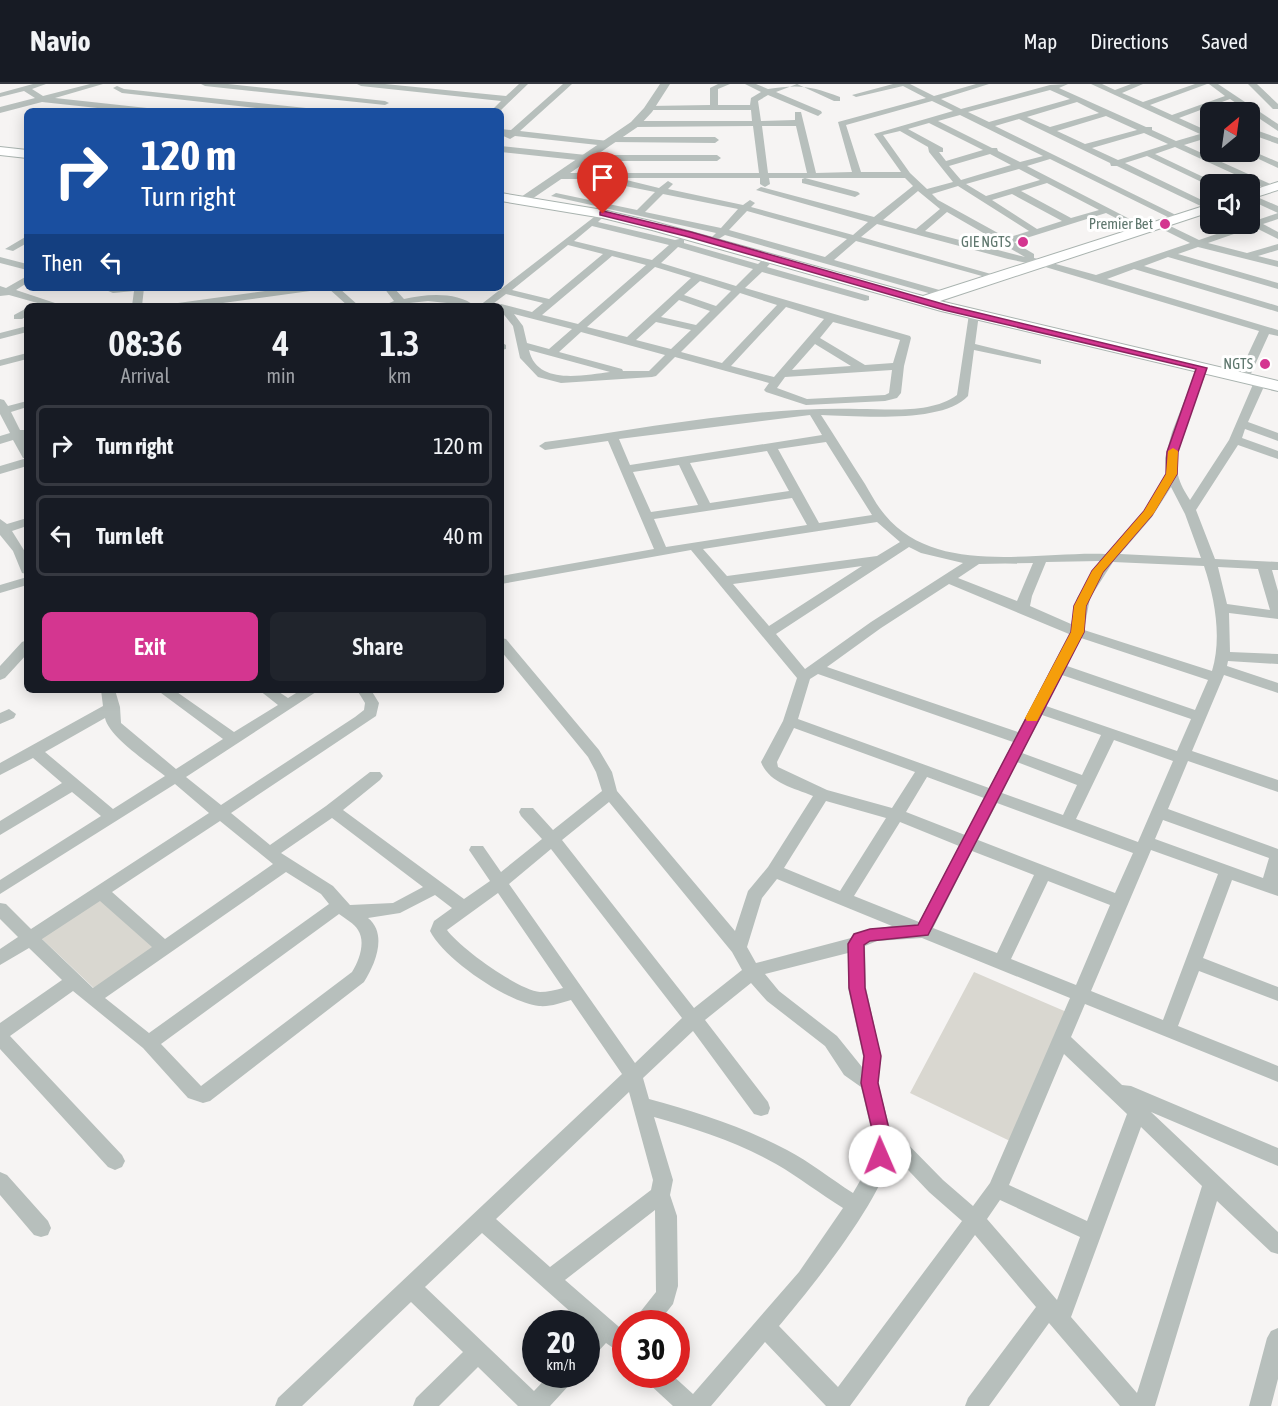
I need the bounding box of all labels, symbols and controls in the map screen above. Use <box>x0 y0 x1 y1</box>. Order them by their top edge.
text: Navio <box>30 25 91 57</box>
text: Map <box>1023 29 1057 53</box>
text: Directions <box>1090 29 1169 53</box>
text: Saved <box>1202 29 1248 53</box>
north arrow <box>1200 102 1260 162</box>
map controls <box>1200 102 1260 234</box>
text: 120 m <box>141 131 236 179</box>
icon: right <box>42 132 120 210</box>
pin <box>577 152 628 214</box>
icon: arrive <box>586 161 619 194</box>
button: sound <box>1200 174 1260 234</box>
text: Turn right <box>141 181 236 212</box>
place label: Premier Bet <box>1089 215 1153 232</box>
marker: Premier Bet <box>1158 217 1172 231</box>
place label: GIE NGTS <box>961 233 1011 250</box>
marker: GIE NGTS <box>1016 235 1030 249</box>
icon: left <box>95 246 128 279</box>
text: Then <box>42 250 83 276</box>
text: 08:36 <box>108 322 182 364</box>
text: 4 <box>272 322 289 364</box>
text: 1.3 <box>380 322 420 364</box>
place label: NGTS <box>1223 355 1253 372</box>
marker: NGTS <box>1258 357 1272 371</box>
text: Arrival <box>121 364 170 387</box>
text: min <box>267 364 295 387</box>
text: km <box>388 364 411 387</box>
icon: right <box>45 429 78 462</box>
text: Turn right <box>96 433 173 459</box>
text: 120 m <box>433 433 483 459</box>
icon: left <box>45 519 78 552</box>
text: Turn left <box>96 523 163 549</box>
text: 40 m <box>443 523 483 549</box>
button: Exit <box>42 612 258 681</box>
button: Share <box>270 612 486 681</box>
position arrow <box>848 1124 912 1188</box>
speed limit sign: 30 <box>612 1310 690 1388</box>
text: 20 <box>547 1325 575 1359</box>
text: km/h <box>546 1356 576 1373</box>

